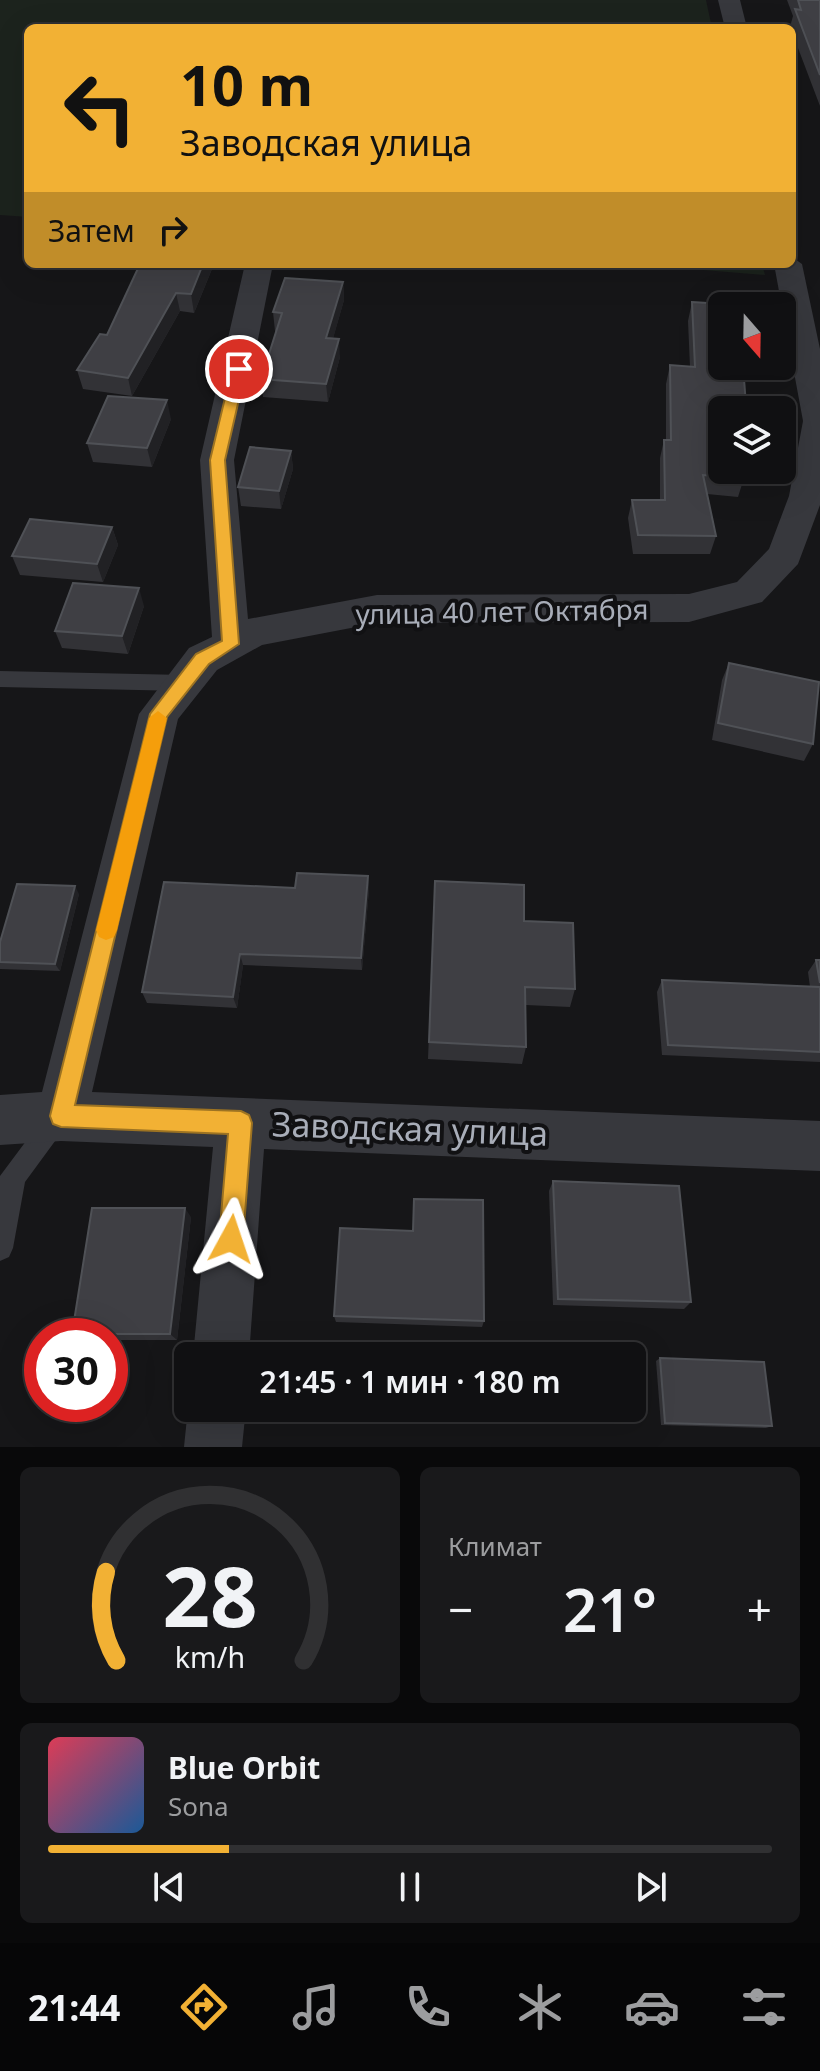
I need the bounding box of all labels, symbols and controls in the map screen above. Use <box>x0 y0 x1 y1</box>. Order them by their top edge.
text: 10 m <box>180 46 313 122</box>
icon: left <box>48 56 152 160</box>
text: Заводская улица <box>180 118 472 167</box>
icon: right <box>151 208 195 252</box>
text: Затем <box>48 210 135 251</box>
north arrow <box>708 292 796 380</box>
map controls <box>708 292 796 484</box>
pin <box>205 335 273 403</box>
icon: arrive <box>217 347 261 391</box>
button: layers <box>708 396 796 484</box>
street label: улица 40 лет Октября <box>355 589 649 633</box>
street label: Заводская улица <box>271 1100 549 1156</box>
position arrow <box>189 1197 273 1281</box>
speed limit sign: 30 <box>24 1318 128 1422</box>
text: 21:45 · 1 мин · 180 m <box>260 1361 560 1402</box>
text: Климат <box>448 1528 542 1564</box>
text: 28 <box>162 1538 258 1651</box>
text: 21° <box>563 1568 657 1650</box>
text: − <box>448 1579 473 1639</box>
text: + <box>747 1579 772 1639</box>
text: km/h <box>175 1637 245 1676</box>
text: Blue Orbit <box>168 1747 320 1788</box>
text: Sona <box>168 1788 229 1824</box>
icon: previous <box>147 1865 191 1909</box>
icon: pause <box>388 1865 432 1909</box>
icon: next <box>629 1865 673 1909</box>
icon: directions <box>176 1979 232 2035</box>
icon: music <box>288 1979 344 2035</box>
icon: phone <box>400 1979 456 2035</box>
icon: climate <box>512 1979 568 2035</box>
icon: car <box>624 1979 680 2035</box>
icon: filters <box>736 1979 792 2035</box>
text: 21:44 <box>28 1983 120 2032</box>

